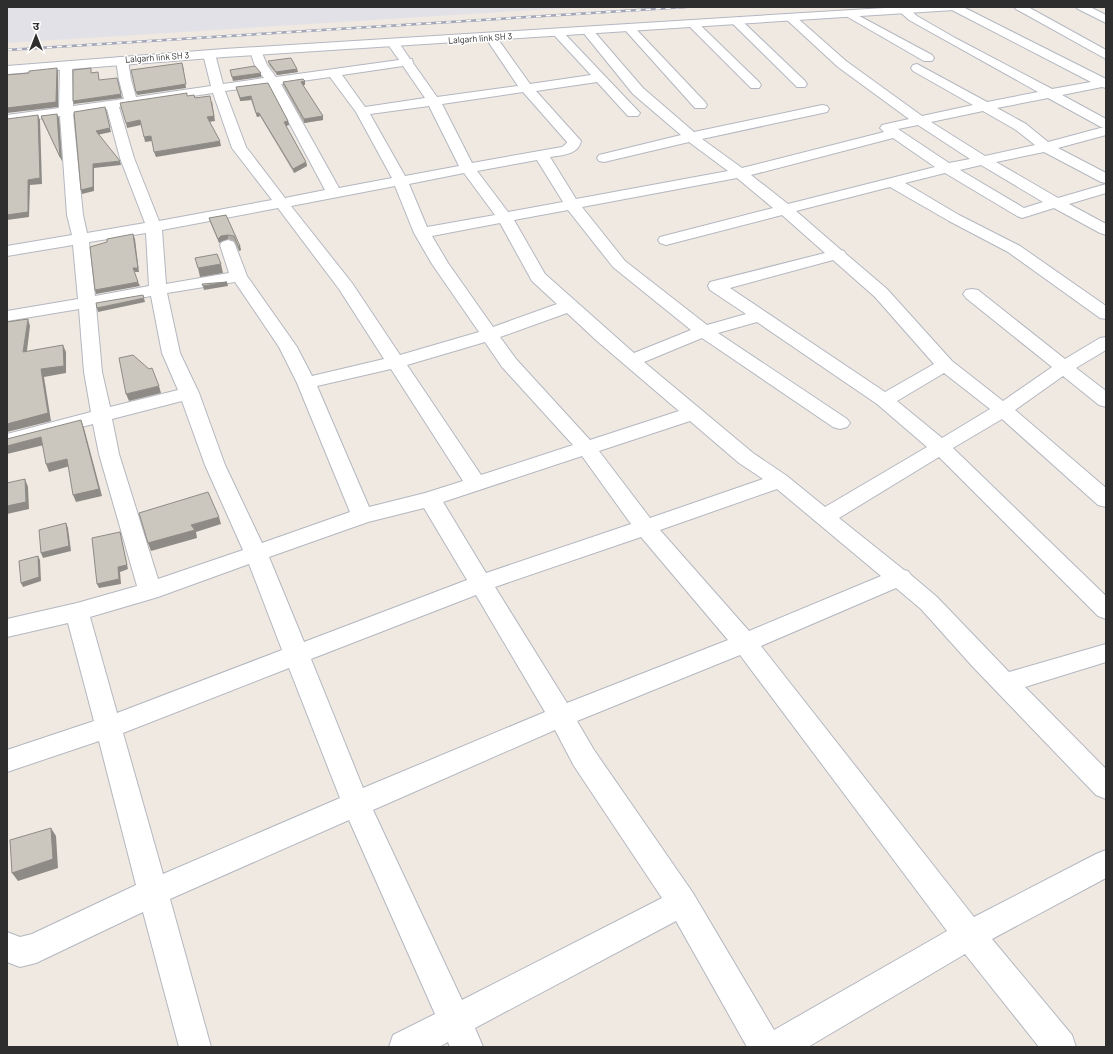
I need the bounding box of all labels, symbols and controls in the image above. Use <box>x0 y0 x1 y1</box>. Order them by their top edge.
north arrow <box>16 16 56 56</box>
text: उ <box>33 19 40 32</box>
street label: Lalgarh link SH 3 <box>448 30 513 46</box>
street label: Lalgarh link SH 3 <box>125 49 190 65</box>

